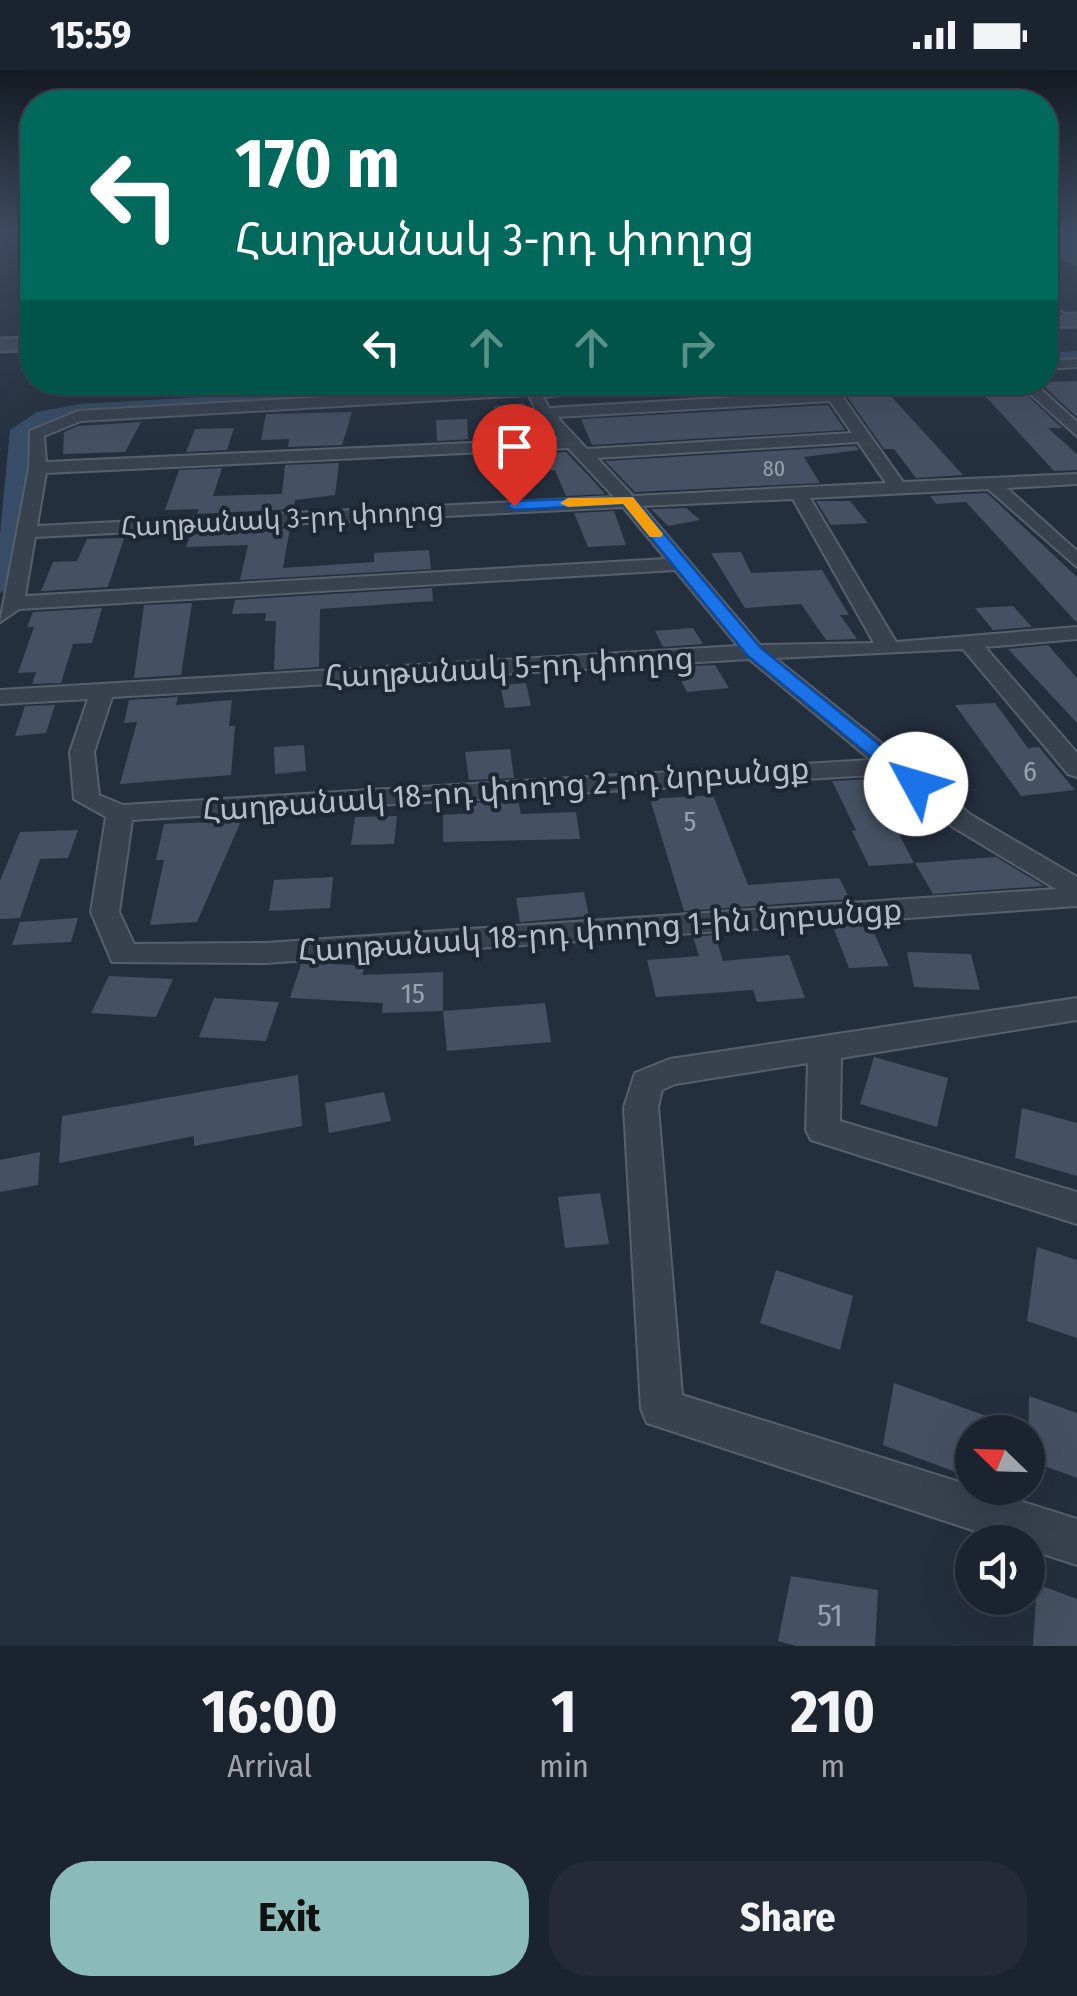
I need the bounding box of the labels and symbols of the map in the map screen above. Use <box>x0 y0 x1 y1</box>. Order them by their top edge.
pin <box>472 404 557 507</box>
house number: 80 <box>763 455 785 482</box>
street label: Հաղթանակ 3-րդ փողոց <box>120 494 444 543</box>
street label: Հաղթանակ 5-րդ փողոց <box>323 638 695 696</box>
position arrow <box>864 732 968 836</box>
street label: Հաղթանակ 18-րդ փողոց 2-րդ նրբանցք <box>201 749 811 829</box>
house number: 6 <box>1023 755 1037 788</box>
house number: 5 <box>684 805 696 838</box>
street label: Հաղթանակ 18-րդ փողոց 1-ին նրբանցք <box>297 890 903 970</box>
house number: 15 <box>401 977 425 1010</box>
north arrow <box>955 1415 1045 1505</box>
house number: 51 <box>817 1596 843 1634</box>

